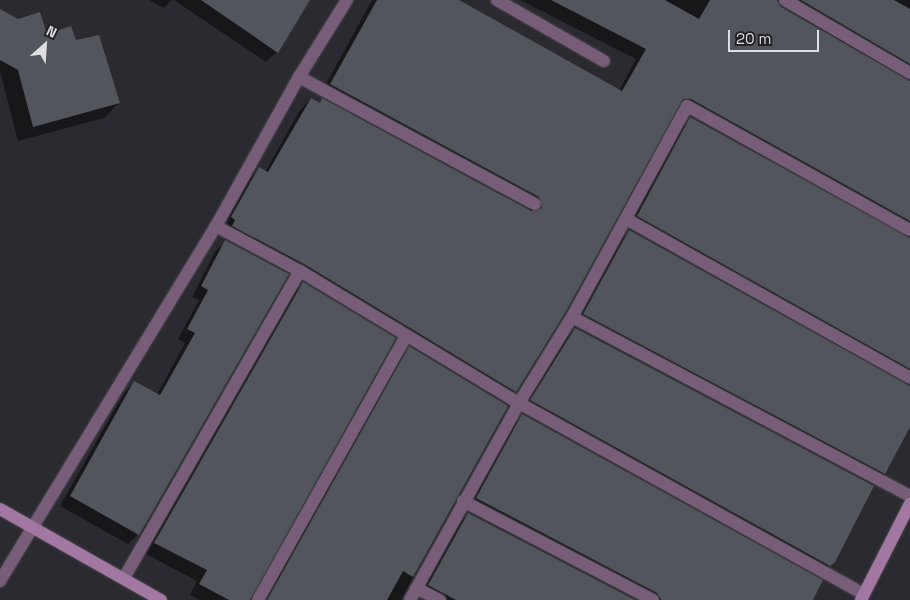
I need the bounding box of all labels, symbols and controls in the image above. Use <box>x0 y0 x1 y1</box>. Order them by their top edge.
north arrow <box>20 20 70 70</box>
scale bar <box>730 20 821 52</box>
text: N <box>43 21 60 42</box>
text: 20 m <box>736 29 771 48</box>

